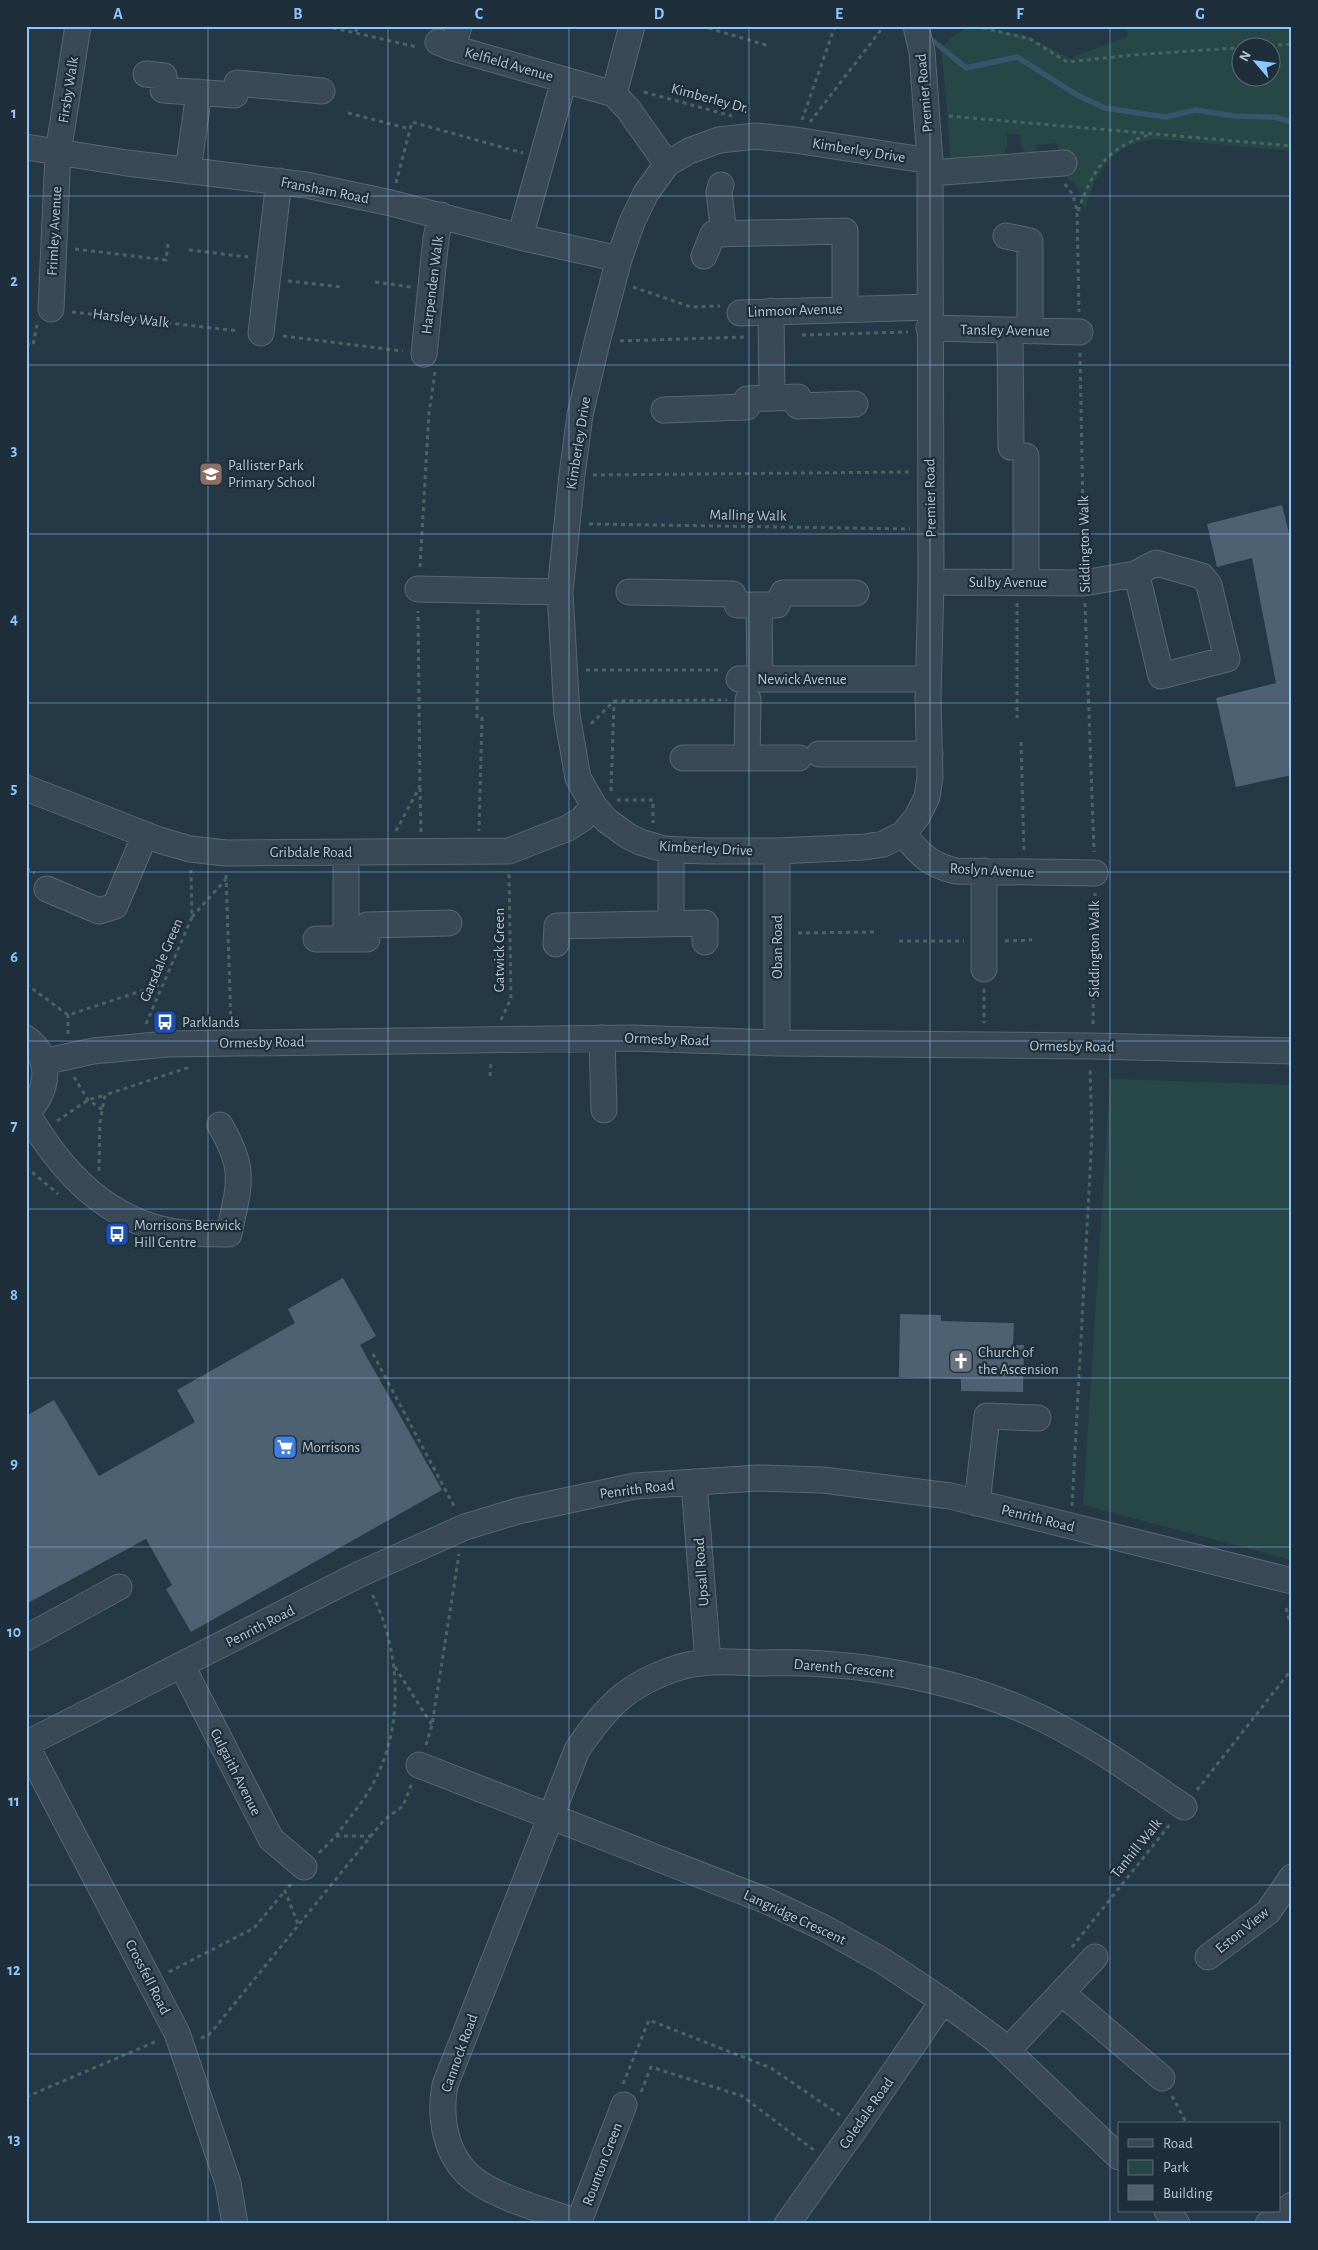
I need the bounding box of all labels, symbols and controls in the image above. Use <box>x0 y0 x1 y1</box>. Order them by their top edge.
text: A <box>113 6 123 22</box>
text: B <box>293 6 303 22</box>
text: C <box>475 6 484 22</box>
text: D <box>654 6 665 22</box>
text: E <box>835 6 843 22</box>
text: F <box>1016 6 1024 22</box>
text: G <box>1195 6 1205 22</box>
north arrow <box>1230 38 1280 88</box>
street label: Kelfield Avenue <box>463 45 555 84</box>
text: N <box>1237 49 1254 64</box>
street label: Premier Road <box>914 53 935 133</box>
street label: Firsby Walk <box>56 56 81 124</box>
street label: Kimberley Dr. <box>670 81 750 116</box>
text: 1 <box>11 105 17 121</box>
street label: Kimberley Drive <box>811 136 907 165</box>
street label: Fransham Road <box>279 175 371 206</box>
street label: Frimley Avenue <box>45 186 64 276</box>
street label: Harpenden Walk <box>419 235 446 335</box>
text: 2 <box>10 273 18 289</box>
street label: Linmoor Avenue <box>747 301 843 320</box>
street label: Harsley Walk <box>92 306 170 331</box>
street label: Tansley Avenue <box>960 322 1050 339</box>
street label: Kimberley Drive <box>564 395 593 491</box>
text: 3 <box>11 442 18 458</box>
place label: Pallister Park Primary School <box>228 458 316 490</box>
street label: Premier Road <box>922 458 939 538</box>
school or university icon: Pallister Park Primary School <box>198 461 224 487</box>
street label: Siddington Walk <box>1076 495 1093 593</box>
street label: Malling Walk <box>709 507 787 524</box>
street label: Sulby Avenue <box>969 575 1047 590</box>
text: 4 <box>10 611 18 627</box>
street label: Newick Avenue <box>757 672 847 687</box>
text: 5 <box>11 780 18 796</box>
street label: Kimberley Drive <box>659 839 753 858</box>
street label: Gribdale Road <box>270 845 352 860</box>
street label: Roslyn Avenue <box>949 861 1035 880</box>
street label: Siddington Walk <box>1087 900 1102 998</box>
street label: Gatwick Green <box>492 908 507 992</box>
street label: Oban Road <box>770 915 785 979</box>
street label: Garsdale Green <box>137 916 186 1004</box>
text: 6 <box>10 949 18 965</box>
bus stop icon: Parklands <box>152 1009 178 1035</box>
place label: Parklands <box>182 1015 239 1030</box>
street label: Ormesby Road <box>624 1031 710 1048</box>
street label: Ormesby Road <box>219 1034 305 1051</box>
street label: Ormesby Road <box>1029 1038 1115 1055</box>
text: 7 <box>11 1118 18 1134</box>
place label: Morrisons Berwick Hill Centre <box>134 1218 241 1250</box>
bus stop icon: Morrisons Berwick Hill Centre <box>104 1221 130 1247</box>
text: 8 <box>10 1287 18 1303</box>
place label: Church of the Ascension <box>978 1345 1059 1377</box>
church icon: Church of the Ascension <box>948 1348 974 1374</box>
supermarket icon: Morrisons <box>272 1434 298 1460</box>
place label: Morrisons <box>302 1440 360 1455</box>
text: 9 <box>10 1455 18 1471</box>
street label: Penrith Road <box>599 1477 675 1502</box>
street label: Penrith Road <box>1000 1502 1076 1535</box>
street label: Upsall Road <box>692 1537 711 1607</box>
street label: Penrith Road <box>223 1603 297 1650</box>
text: 10 <box>7 1624 21 1640</box>
street label: Darenth Crescent <box>793 1657 895 1680</box>
street label: Culgaith Avenue <box>207 1726 264 1818</box>
text: 11 <box>8 1793 20 1809</box>
street label: Tanhill Walk <box>1108 1815 1165 1881</box>
street label: Langridge Crescent <box>741 1887 848 1948</box>
street label: Eston View <box>1213 1904 1272 1956</box>
street label: Crossfell Road <box>122 1937 173 2017</box>
text: 12 <box>7 1962 21 1978</box>
street label: Cannock Road <box>438 2012 481 2094</box>
street label: Coledale Road <box>836 2075 897 2152</box>
street label: Rounton Green <box>580 2121 625 2208</box>
legend <box>1118 2122 1280 2212</box>
text: 13 <box>8 2131 20 2147</box>
text: Road <box>1163 2136 1193 2151</box>
text: Park <box>1163 2160 1189 2175</box>
text: Building <box>1163 2186 1213 2201</box>

